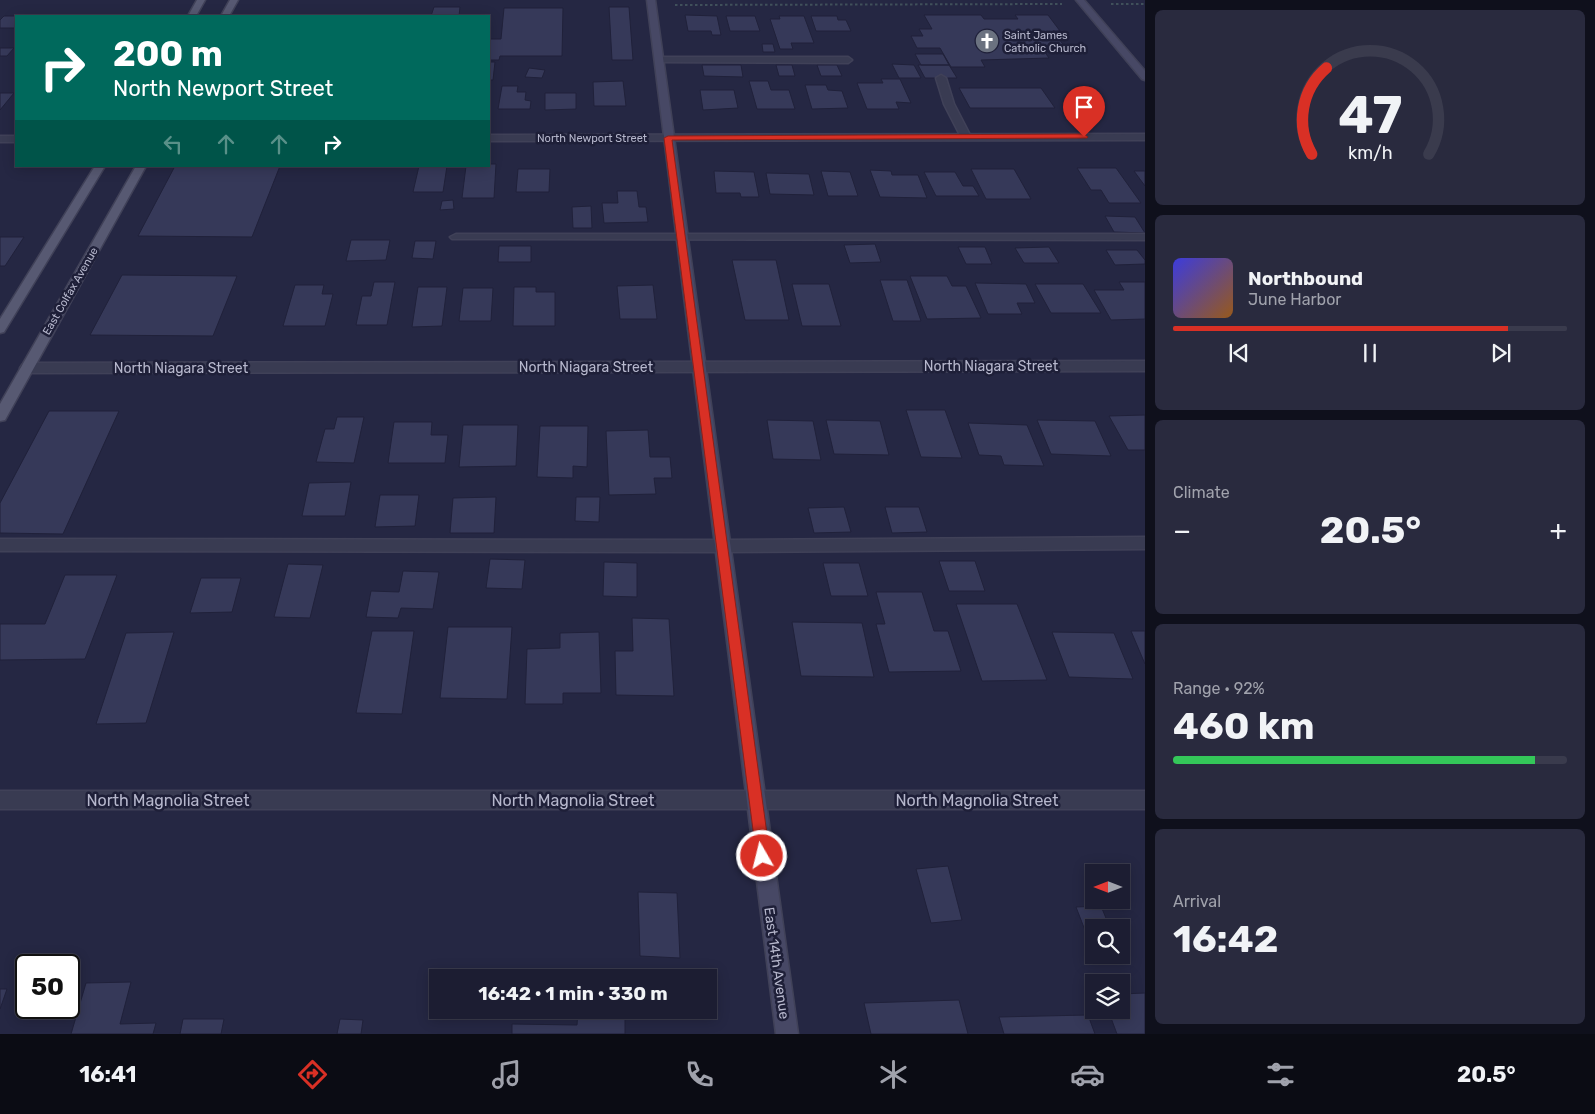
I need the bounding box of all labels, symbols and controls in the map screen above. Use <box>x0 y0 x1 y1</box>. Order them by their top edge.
church icon: Saint James Catholic Church <box>974 28 1000 54</box>
place label: Saint James Catholic Church <box>1004 29 1086 55</box>
text: 200 m <box>113 33 223 75</box>
icon: right <box>30 35 95 100</box>
text: North Newport Street <box>113 75 333 102</box>
text: 47 <box>1338 84 1402 146</box>
pin <box>1063 86 1105 137</box>
icon: arrive <box>1070 93 1098 121</box>
icon: left <box>159 130 187 158</box>
icon: ahead <box>212 130 240 158</box>
icon: ahead <box>265 130 293 158</box>
icon: right <box>318 130 346 158</box>
street label: North Newport Street <box>537 132 648 145</box>
text: km/h <box>1348 142 1392 163</box>
street label: East Colfax Avenue <box>40 245 101 337</box>
text: Northbound <box>1248 267 1363 290</box>
text: June Harbor <box>1248 290 1341 309</box>
icon: previous <box>1225 339 1253 367</box>
icon: pause <box>1356 339 1384 367</box>
icon: next <box>1487 339 1515 367</box>
street label: North Niagara Street <box>924 358 1059 375</box>
street label: North Niagara Street <box>519 359 654 376</box>
street label: North Niagara Street <box>114 360 249 377</box>
text: Climate <box>1173 483 1230 502</box>
text: 20.5° <box>1320 507 1421 553</box>
text: − <box>1173 514 1191 547</box>
text: + <box>1550 514 1567 547</box>
text: Range · 92% <box>1173 679 1265 698</box>
text: 460 km <box>1173 703 1315 749</box>
street label: North Magnolia Street <box>86 791 250 810</box>
street label: North Magnolia Street <box>491 791 655 810</box>
street label: North Magnolia Street <box>895 791 1059 810</box>
position arrow <box>735 829 787 881</box>
north arrow <box>1085 864 1130 909</box>
map controls <box>1085 864 1130 1019</box>
text: Arrival <box>1173 892 1221 911</box>
street label: East 14th Avenue <box>760 906 793 1020</box>
text: 16:42 <box>1173 916 1278 962</box>
button: search <box>1085 919 1130 964</box>
speed limit sign: 50 <box>15 954 80 1019</box>
button: layers <box>1085 974 1130 1019</box>
text: 16:42 · 1 min · 330 m <box>478 982 668 1005</box>
icon: directions <box>295 1057 330 1092</box>
icon: music <box>489 1057 524 1092</box>
icon: phone <box>682 1057 717 1092</box>
icon: climate <box>876 1057 911 1092</box>
icon: car <box>1070 1057 1105 1092</box>
icon: filters <box>1263 1057 1298 1092</box>
text: 16:41 <box>79 1061 136 1088</box>
text: 20.5° <box>1457 1061 1516 1088</box>

